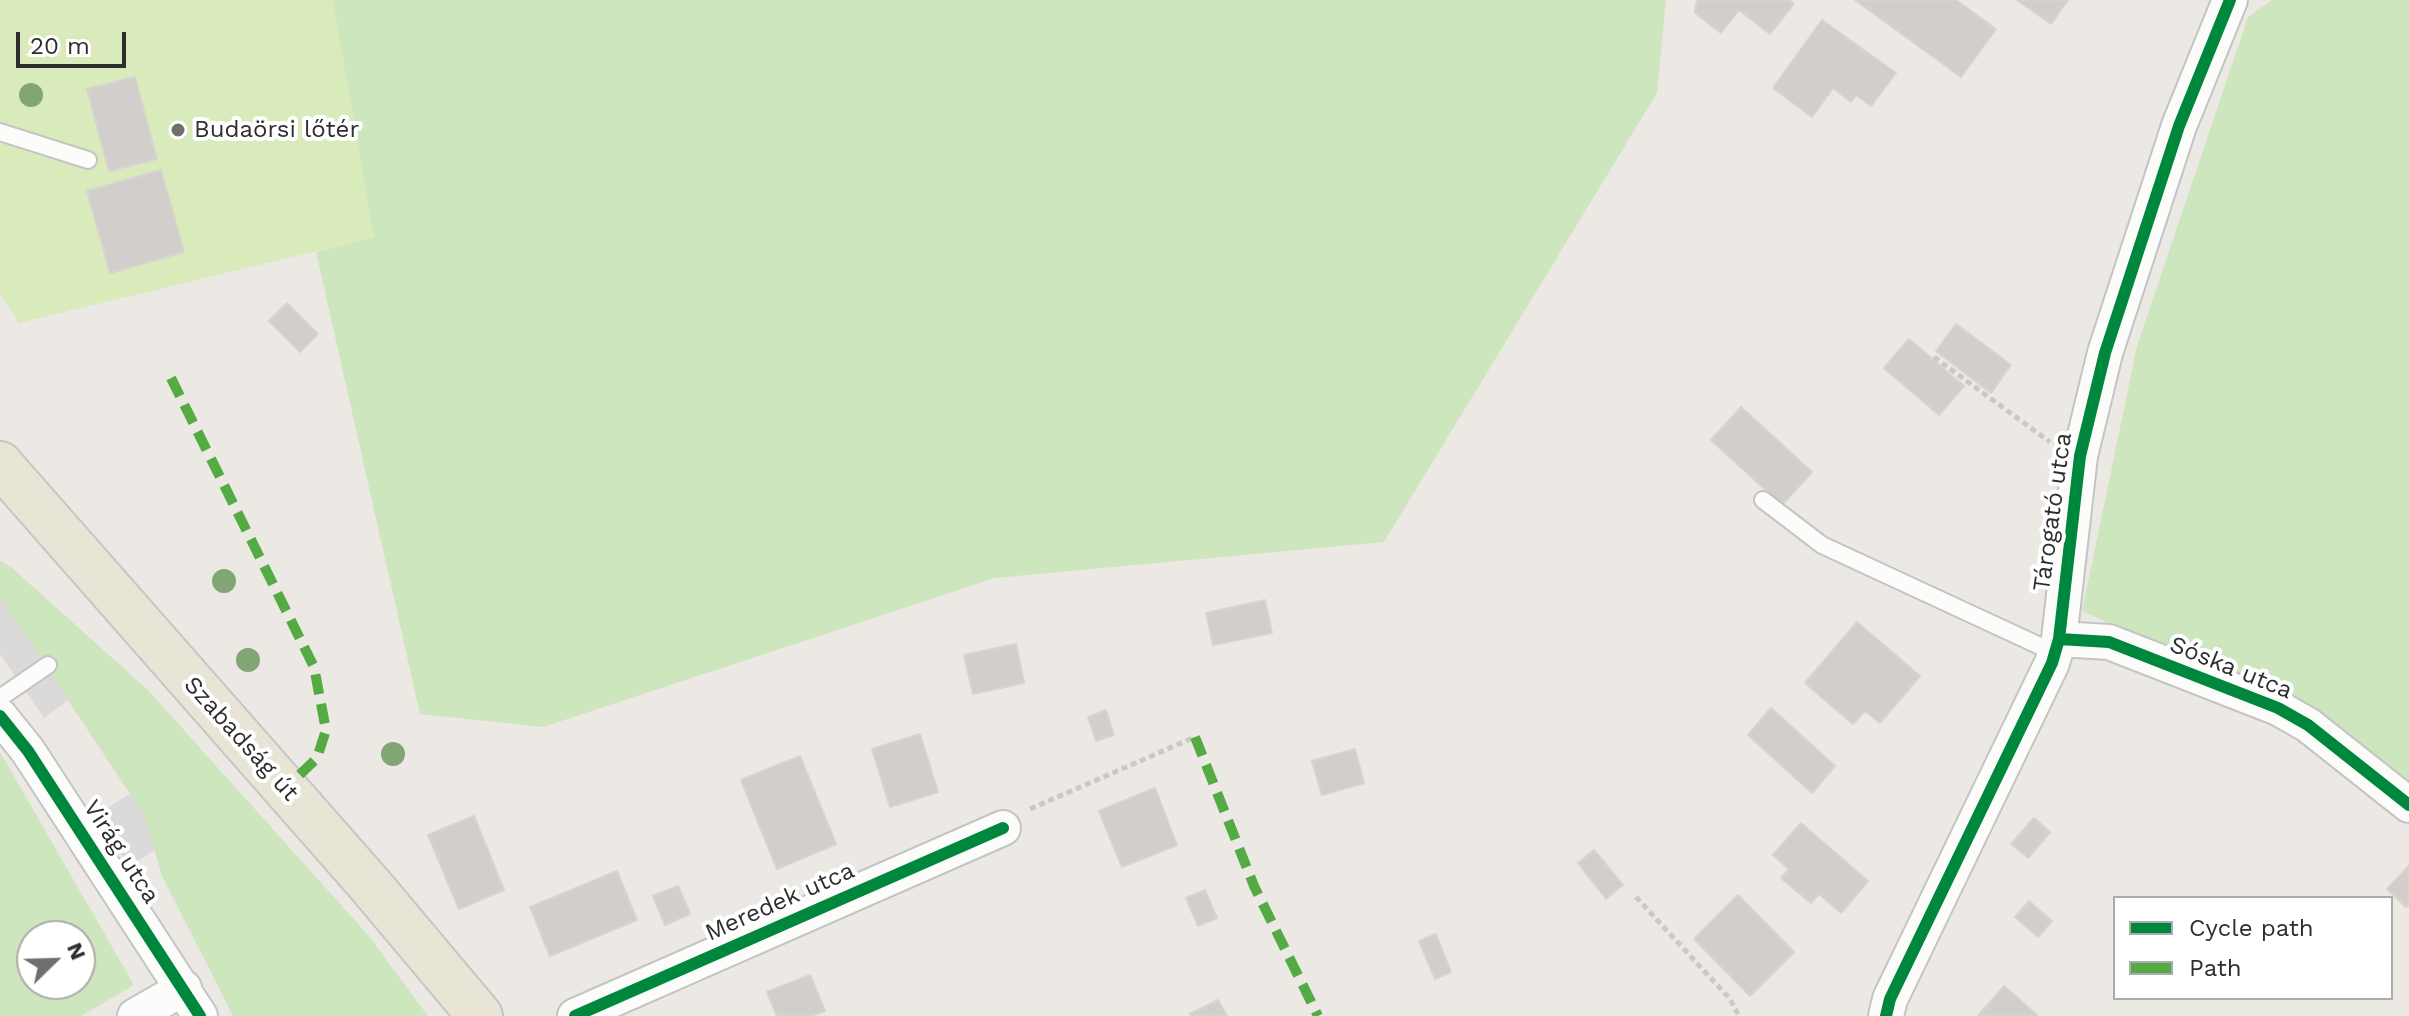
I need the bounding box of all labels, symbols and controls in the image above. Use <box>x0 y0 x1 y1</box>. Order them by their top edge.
scale bar <box>20 16 130 66</box>
text: 20 m <box>30 32 90 60</box>
place label: Budaörsi lőtér <box>194 116 359 144</box>
marker: Budaörsi lőtér <box>169 121 187 139</box>
street label: Tárogató utca <box>2028 431 2078 593</box>
street label: Sóska utca <box>2166 630 2296 706</box>
street label: Szabadság út <box>178 671 304 807</box>
street label: Virág utca <box>77 795 165 909</box>
street label: Meredek utca <box>701 856 859 948</box>
legend <box>2113 896 2393 1000</box>
text: Cycle path <box>2189 914 2314 942</box>
north arrow <box>16 920 96 1000</box>
text: N <box>62 939 91 964</box>
text: Path <box>2189 954 2242 982</box>

